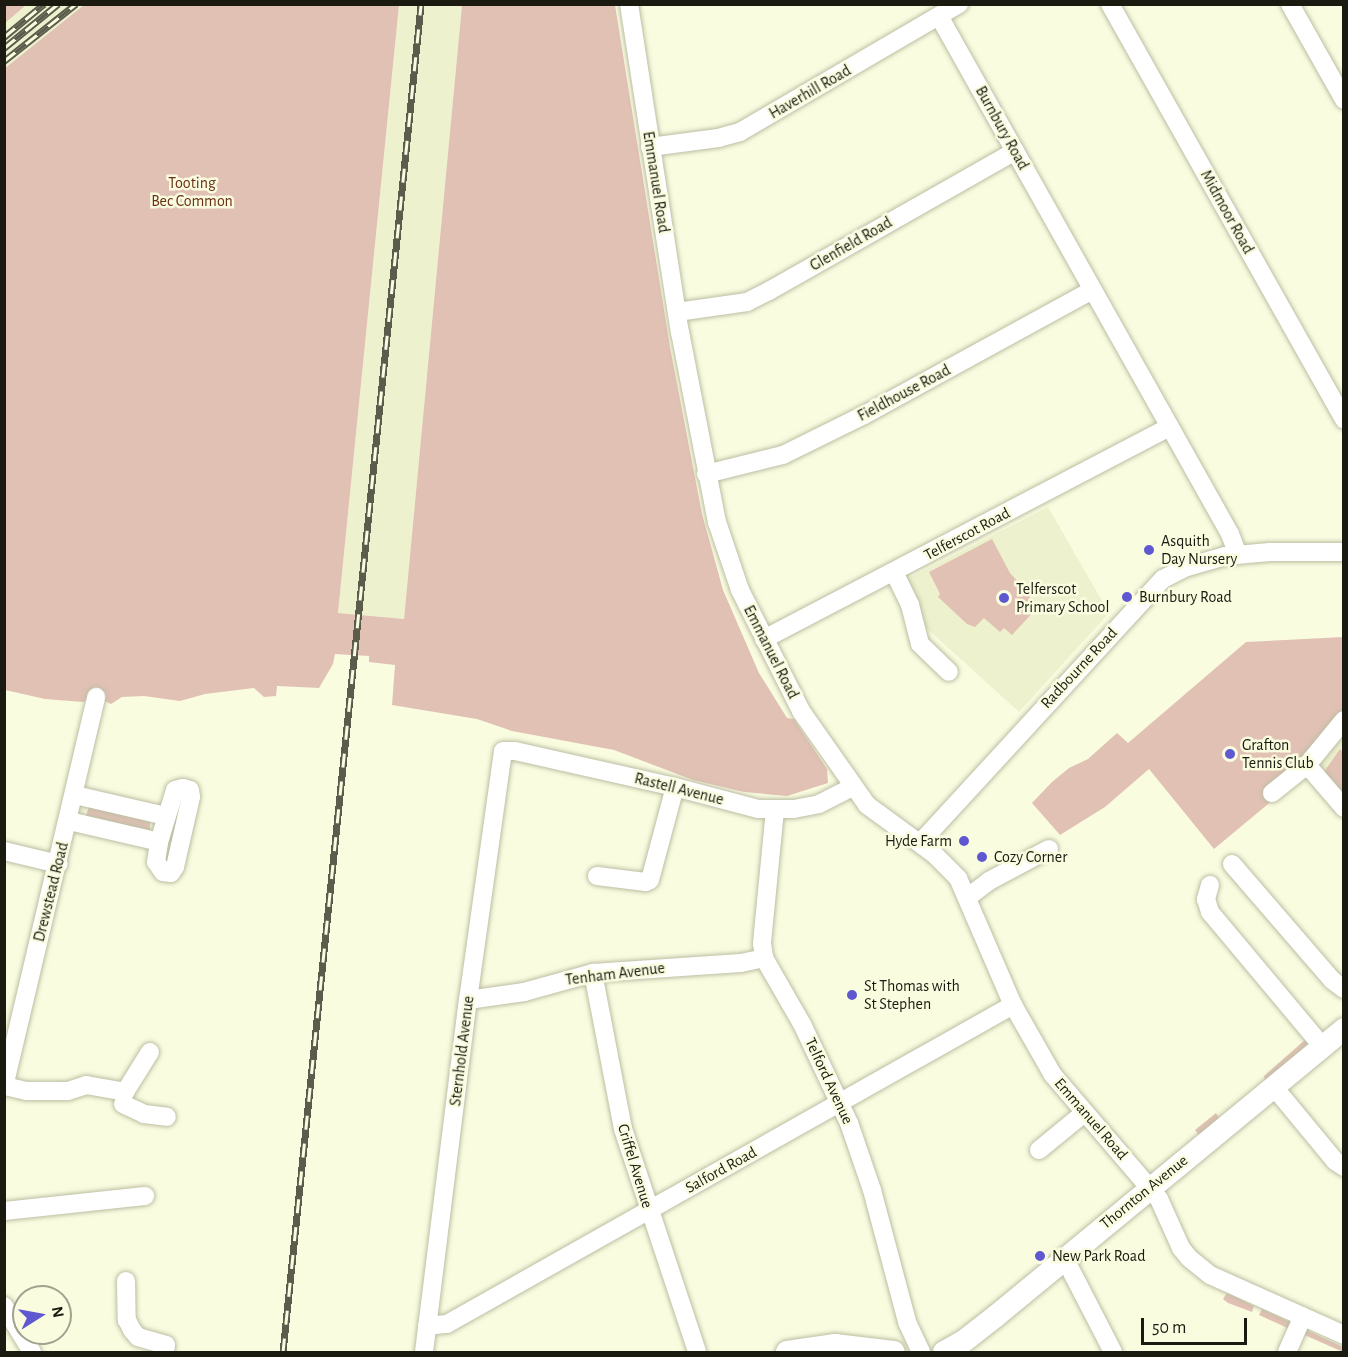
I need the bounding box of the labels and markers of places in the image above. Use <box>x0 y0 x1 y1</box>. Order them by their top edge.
place label: Asquith Day Nursery <box>1161 531 1237 569</box>
marker: Asquith Day Nursery <box>1142 543 1156 557</box>
place label: Telferscot Primary School <box>1016 579 1109 617</box>
place label: Burnbury Road <box>1139 587 1232 607</box>
marker: Burnbury Road <box>1120 590 1134 604</box>
marker: Telferscot Primary School <box>997 591 1011 605</box>
place label: Grafton Tennis Club <box>1242 735 1314 773</box>
marker: Grafton Tennis Club <box>1223 747 1237 761</box>
place label: Hyde Farm <box>885 831 952 851</box>
marker: Hyde Farm <box>957 834 971 848</box>
place label: Cozy Corner <box>994 847 1067 867</box>
marker: Cozy Corner <box>975 850 989 864</box>
place label: St Thomas with St Stephen <box>864 976 960 1014</box>
marker: St Thomas with St Stephen <box>845 988 859 1002</box>
place label: New Park Road <box>1052 1246 1145 1266</box>
marker: New Park Road <box>1033 1249 1047 1263</box>

